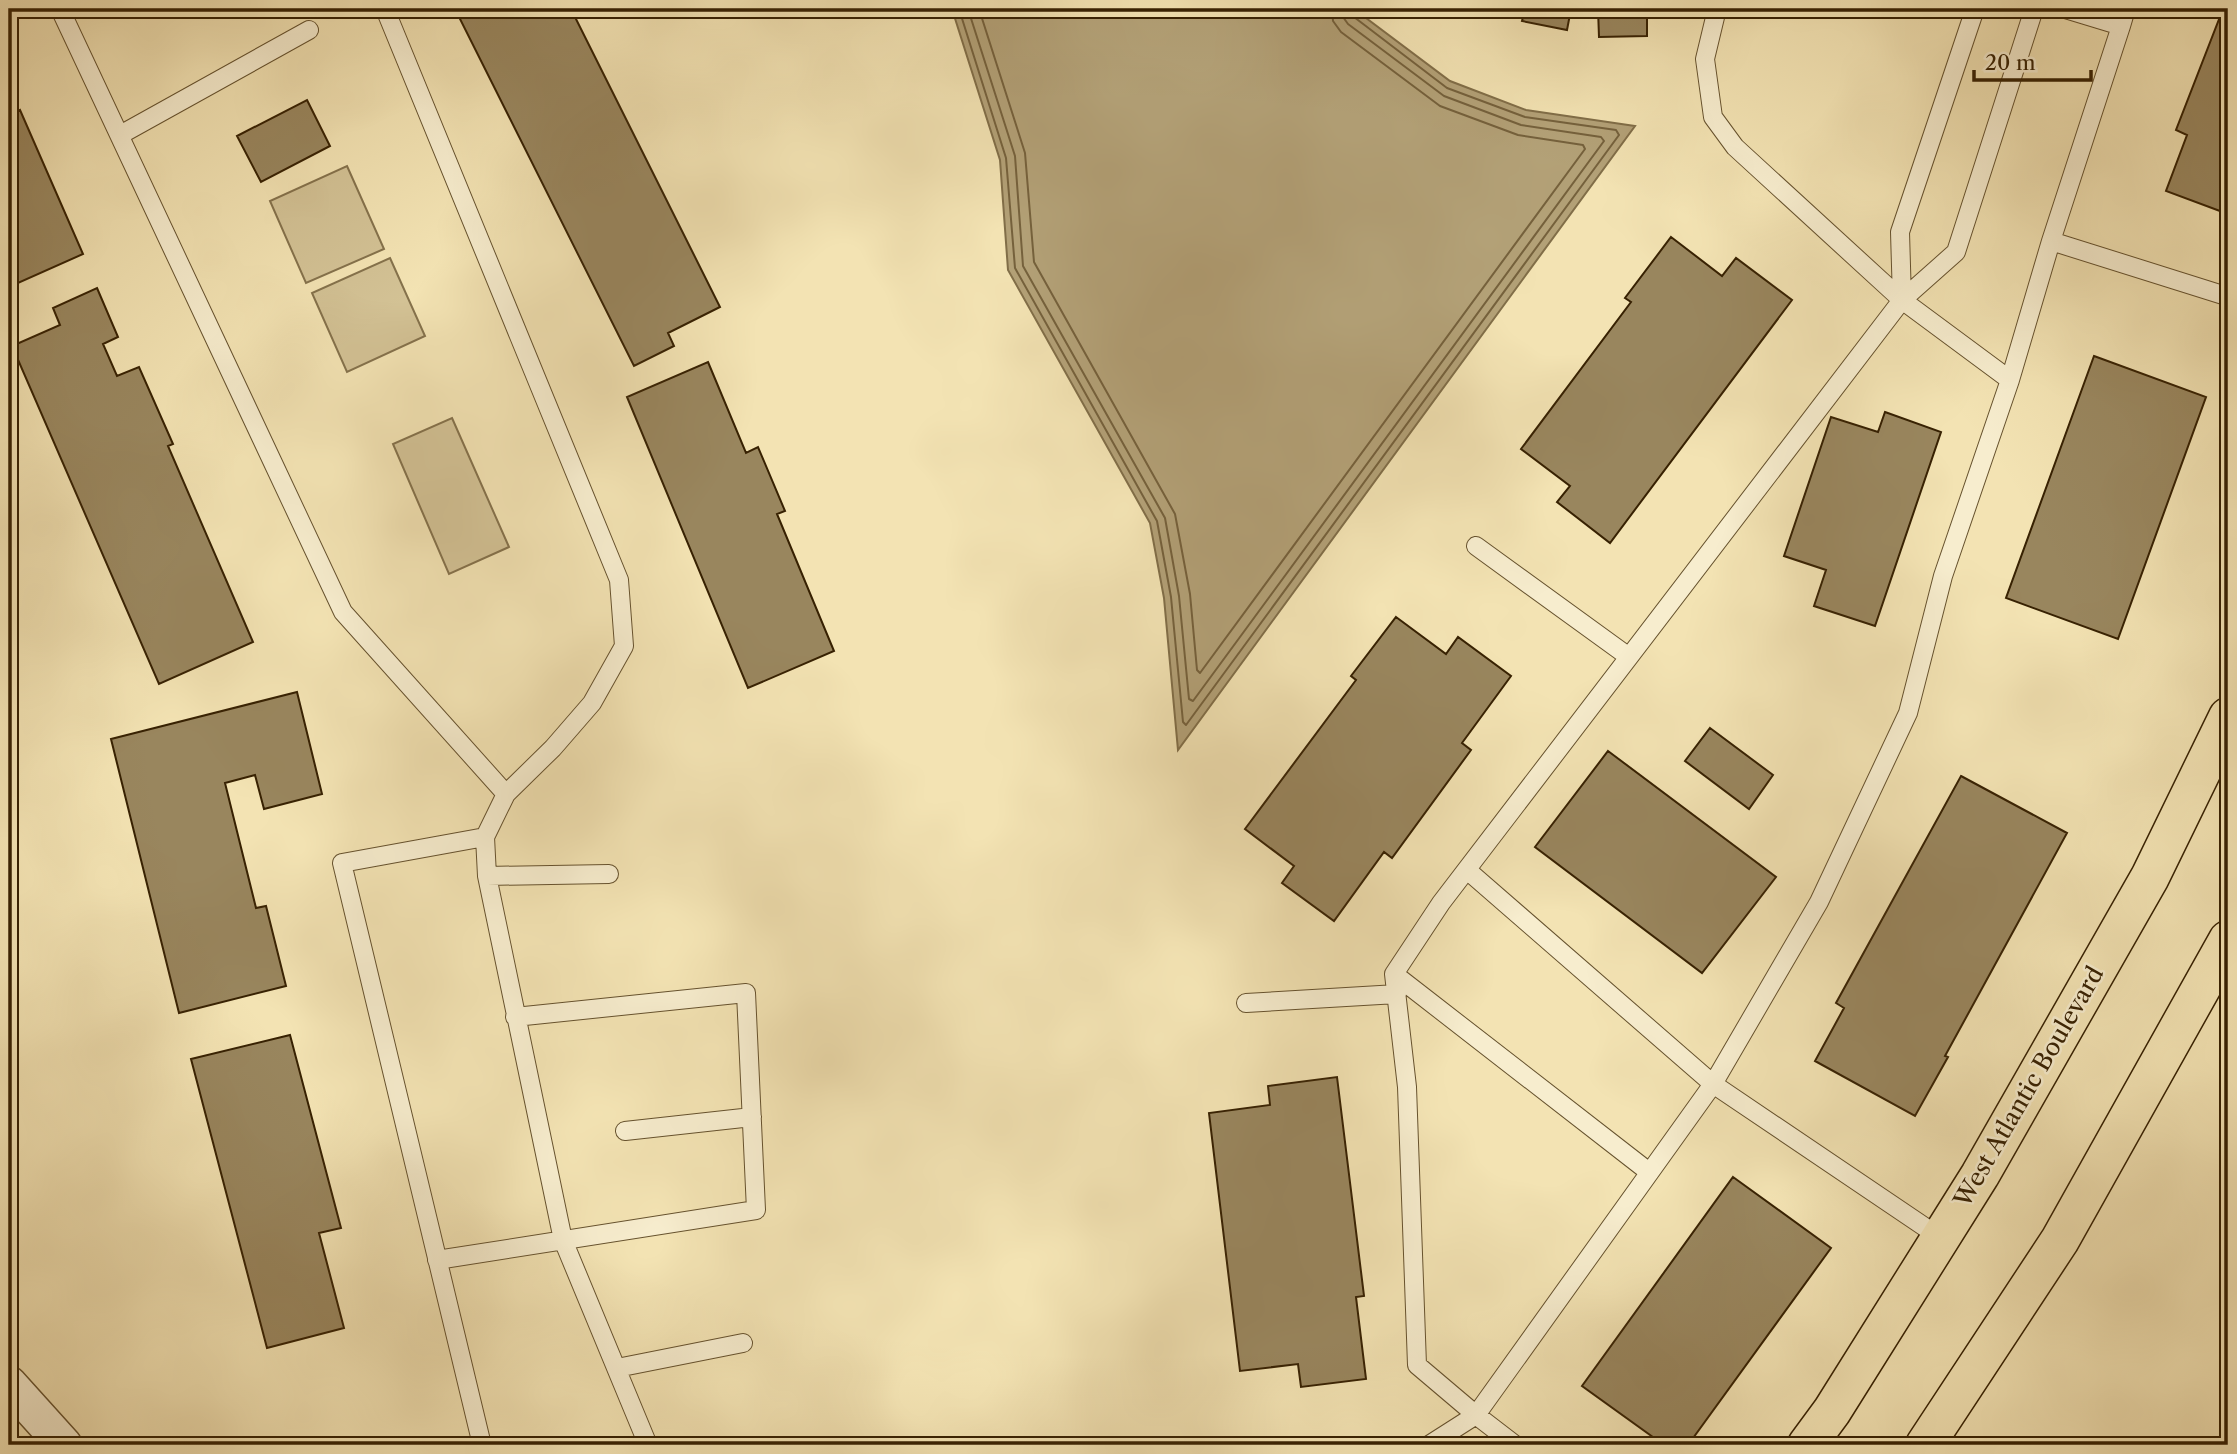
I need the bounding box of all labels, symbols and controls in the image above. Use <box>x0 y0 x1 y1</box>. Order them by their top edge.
scale bar <box>1974 38 2092 82</box>
text: 20 m <box>1985 50 2036 75</box>
street label: West Atlantic Boulevard <box>1947 961 2110 1213</box>

